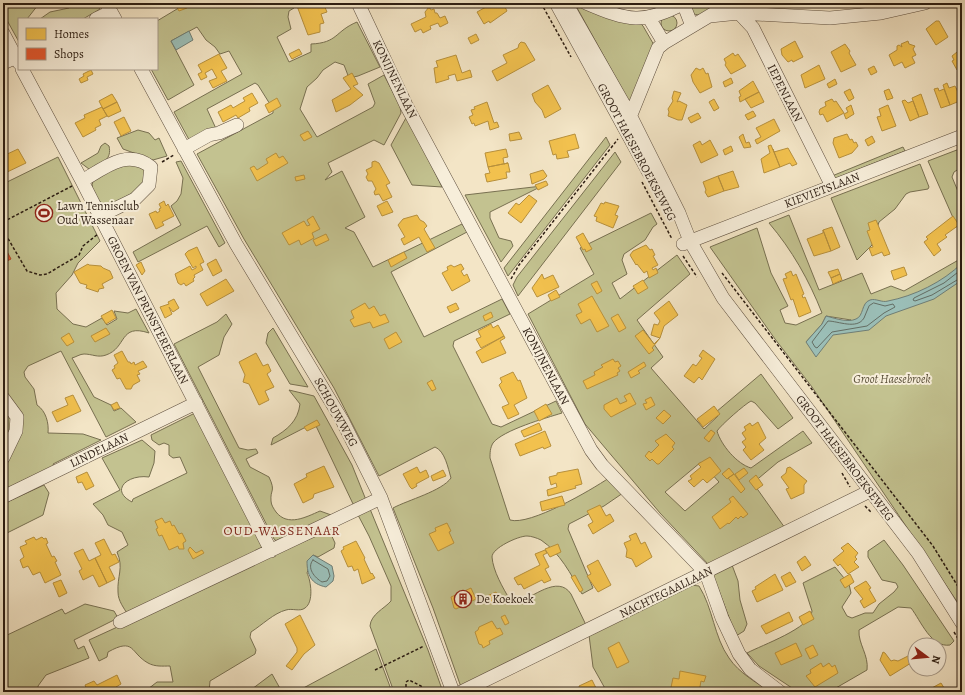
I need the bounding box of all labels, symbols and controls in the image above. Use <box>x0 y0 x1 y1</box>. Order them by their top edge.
legend <box>18 18 158 70</box>
text: Homes <box>54 26 89 42</box>
street label: KONIJNENLAAN <box>369 37 421 121</box>
text: Shops <box>54 46 84 62</box>
street label: IEPENLAAN <box>764 61 807 125</box>
street label: GROOT HAESEBROEKSEWEG <box>594 80 680 224</box>
street label: KIEVIETSLAAN <box>782 168 862 212</box>
place label: Lawn Tennisclub Oud Wassenaar <box>57 198 139 228</box>
sports icon: Lawn Tennisclub Oud Wassenaar <box>34 203 54 223</box>
street label: GROEN VAN PRINSTERERLAAN <box>104 233 193 387</box>
street label: KONIJNENLAAN <box>519 324 573 408</box>
park label: Groot Haesebroek <box>853 371 931 387</box>
street label: SCHOUWWEG <box>310 375 362 449</box>
street label: GROOT HAESEBROEKSEWEG <box>792 392 898 524</box>
street label: LINDELAAN <box>67 429 131 471</box>
district label: OUD-WASSENAAR <box>224 522 340 539</box>
street label: NACHTEGAALLAAN <box>617 562 716 622</box>
building icon: De Koekoek <box>453 589 473 609</box>
place label: De Koekoek <box>476 591 534 607</box>
north arrow <box>907 637 947 677</box>
text: N <box>928 654 944 666</box>

